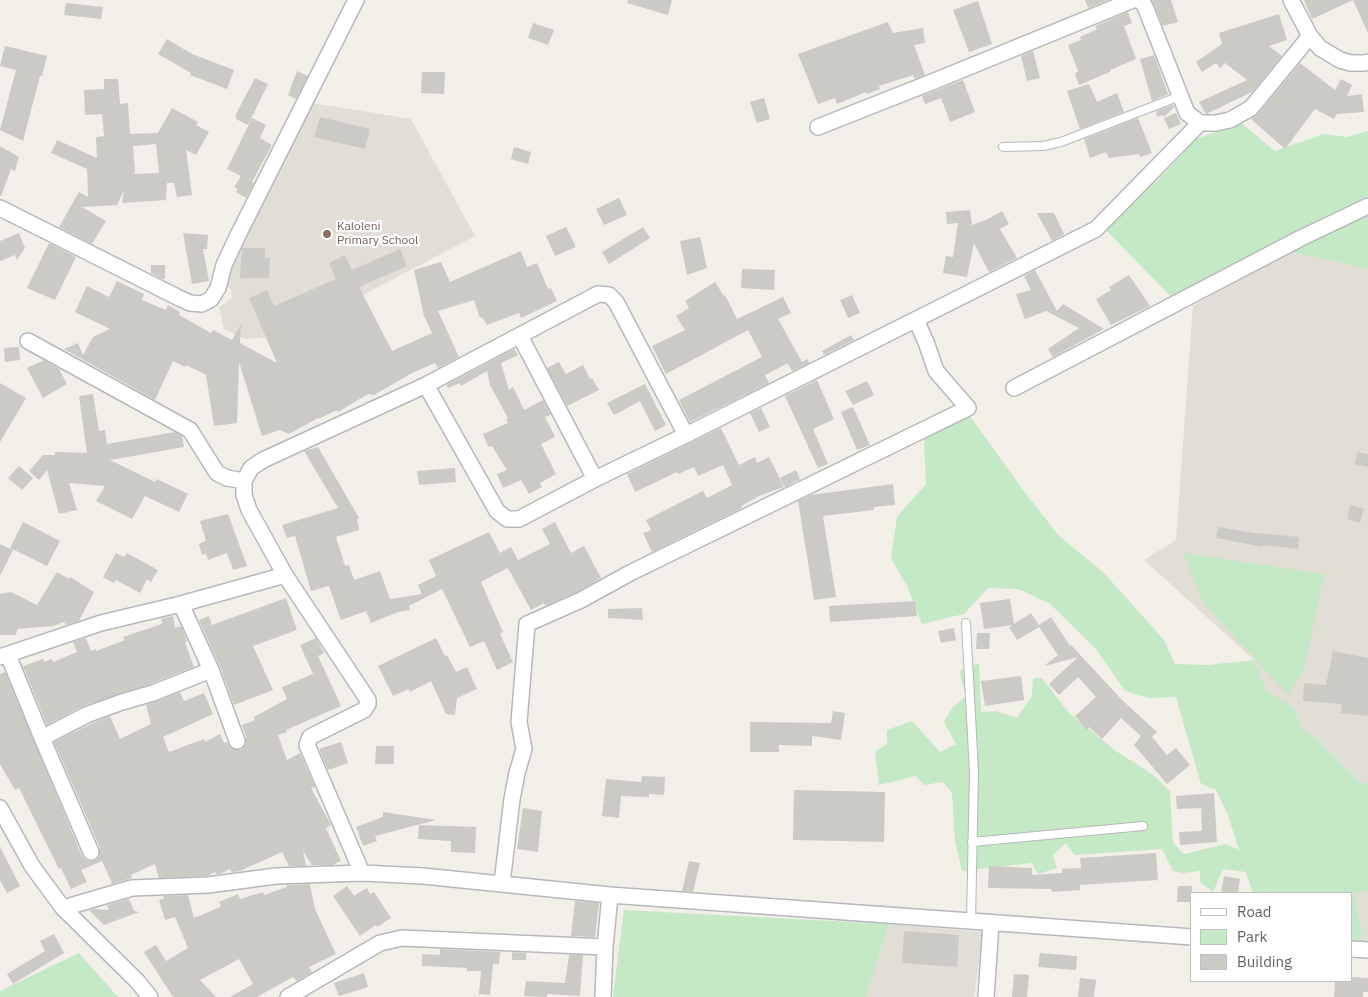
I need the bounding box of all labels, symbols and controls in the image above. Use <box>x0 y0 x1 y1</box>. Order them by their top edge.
place label: Kaloleni Primary School <box>337 220 418 248</box>
marker: Kaloleni Primary School <box>321 228 333 240</box>
legend <box>1190 892 1353 982</box>
text: Road <box>1237 902 1272 921</box>
text: Park <box>1237 927 1267 946</box>
text: Building <box>1237 952 1292 971</box>

